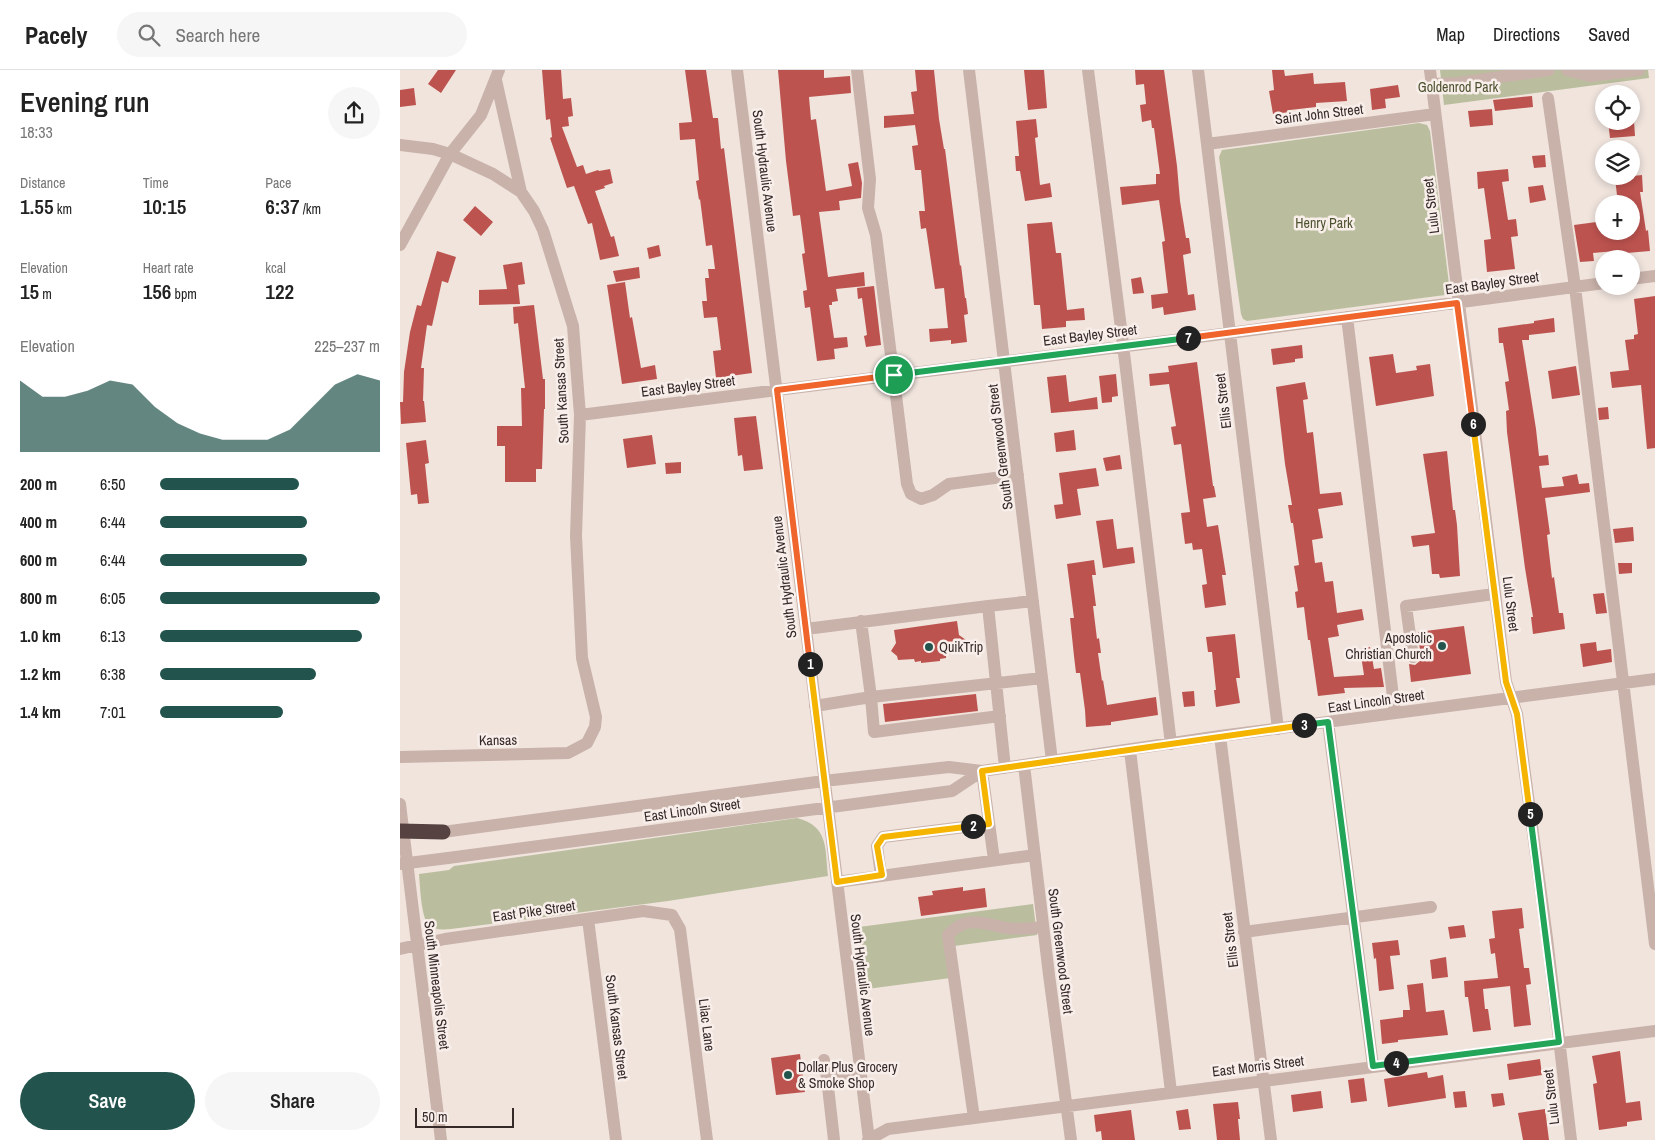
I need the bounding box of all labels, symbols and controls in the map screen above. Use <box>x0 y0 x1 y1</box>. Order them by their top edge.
search box <box>117 12 467 57</box>
text: Pacely <box>25 19 87 51</box>
icon: search <box>135 21 163 49</box>
text: Search here <box>175 22 260 48</box>
text: Map <box>1436 22 1465 47</box>
text: Directions <box>1493 22 1560 47</box>
text: Saved <box>1588 22 1630 47</box>
park label: Goldenrod Park <box>1418 78 1498 96</box>
text: Evening run <box>20 83 150 121</box>
map controls <box>1595 85 1640 295</box>
button: locate <box>1595 85 1640 130</box>
button: share <box>328 87 380 139</box>
street label: Saint John Street <box>1274 100 1364 128</box>
street label: South Hydraulic Avenue <box>749 109 781 233</box>
text: 18:33 <box>20 121 53 143</box>
button: layers <box>1595 140 1640 185</box>
text: Distance <box>20 174 65 192</box>
text: Time <box>143 174 169 192</box>
text: Pace <box>265 174 292 192</box>
street label: Lulu Street <box>1419 177 1443 235</box>
text: 1.55 <box>20 192 54 221</box>
text: 10:15 <box>143 192 186 221</box>
text: 6:37 <box>265 192 299 221</box>
button: + <box>1595 195 1640 240</box>
text: km <box>54 200 72 218</box>
text: /km <box>299 200 321 218</box>
park label: Henry Park <box>1295 214 1353 232</box>
button: − <box>1595 250 1640 295</box>
text: Elevation <box>20 259 68 277</box>
text: Heart rate <box>143 259 194 277</box>
text: kcal <box>265 259 286 277</box>
street label: East Bayley Street <box>1444 268 1540 298</box>
text: 15 <box>20 277 39 306</box>
text: 156 <box>143 277 171 306</box>
text: 122 <box>265 277 294 306</box>
text: m <box>39 285 52 303</box>
text: bpm <box>171 285 197 303</box>
street label: East Bayley Street <box>1042 320 1138 350</box>
pin: 7 <box>1176 326 1200 350</box>
text: 7 <box>1185 329 1192 347</box>
text: Elevation <box>20 335 75 357</box>
text: 225–237 m <box>314 335 380 357</box>
street label: South Kansas Street <box>549 338 573 444</box>
pin <box>873 354 915 396</box>
icon: arrive <box>880 361 908 389</box>
street label: East Bayley Street <box>640 371 736 401</box>
street label: Ellis Street <box>1211 372 1235 430</box>
street label: South Greenwood Street <box>983 383 1017 511</box>
pin: 6 <box>1460 412 1486 436</box>
text: 6 <box>1470 415 1477 433</box>
text: 200 m <box>20 473 57 495</box>
text: 6:50 <box>100 473 126 495</box>
text: 400 m <box>20 511 57 533</box>
text: 6:44 <box>100 511 126 533</box>
street label: South Hydraulic Avenue <box>768 515 800 639</box>
text: 600 m <box>20 549 57 571</box>
text: 6:44 <box>100 549 126 571</box>
street label: Lulu Street <box>1499 575 1523 633</box>
text: 800 m <box>20 587 57 609</box>
text: 6:05 <box>100 587 126 609</box>
text: 1.0 km <box>20 625 61 647</box>
text: 6:13 <box>100 625 126 647</box>
place label: Apostolic Christian Church <box>1345 629 1432 663</box>
place label: QuikTrip <box>939 638 983 656</box>
marker: Apostolic Christian Church <box>1436 640 1448 652</box>
marker: QuikTrip <box>923 641 935 653</box>
pin: 1 <box>798 652 822 676</box>
text: 1 <box>807 655 814 673</box>
text: 1.2 km <box>20 663 61 685</box>
text: 6:38 <box>100 663 126 685</box>
street label: East Lincoln Street <box>1327 685 1425 717</box>
text: 1.4 km <box>20 701 61 723</box>
text: 7:01 <box>100 701 126 723</box>
pin: 3 <box>1292 712 1316 738</box>
text: 3 <box>1301 716 1308 734</box>
street label: Kansas <box>479 731 518 749</box>
street label: East Lincoln Street <box>643 794 741 826</box>
pin: 5 <box>1518 802 1542 826</box>
text: 5 <box>1527 805 1534 823</box>
pin: 2 <box>960 814 986 838</box>
text: 2 <box>970 817 977 835</box>
street label: South Greenwood Street <box>1044 887 1078 1015</box>
street label: East Pike Street <box>492 896 576 926</box>
street label: Ellis Street <box>1218 911 1242 969</box>
street label: South Hydraulic Avenue <box>847 913 879 1037</box>
street label: South Minneapolis Street <box>420 920 454 1050</box>
street label: South Kansas Street <box>602 974 632 1080</box>
street label: Lilac Lane <box>695 998 719 1052</box>
pin: 4 <box>1384 1050 1408 1076</box>
street label: East Morris Street <box>1211 1051 1305 1081</box>
text: 4 <box>1393 1054 1400 1072</box>
place label: Dollar Plus Grocery & Smoke Shop <box>798 1058 898 1092</box>
street label: Lulu Street <box>1539 1068 1563 1126</box>
marker: Dollar Plus Grocery & Smoke Shop <box>782 1069 794 1081</box>
button: Save <box>20 1072 195 1130</box>
button: Share <box>205 1072 380 1130</box>
scale bar <box>415 1105 514 1128</box>
text: 50 m <box>422 1108 448 1126</box>

